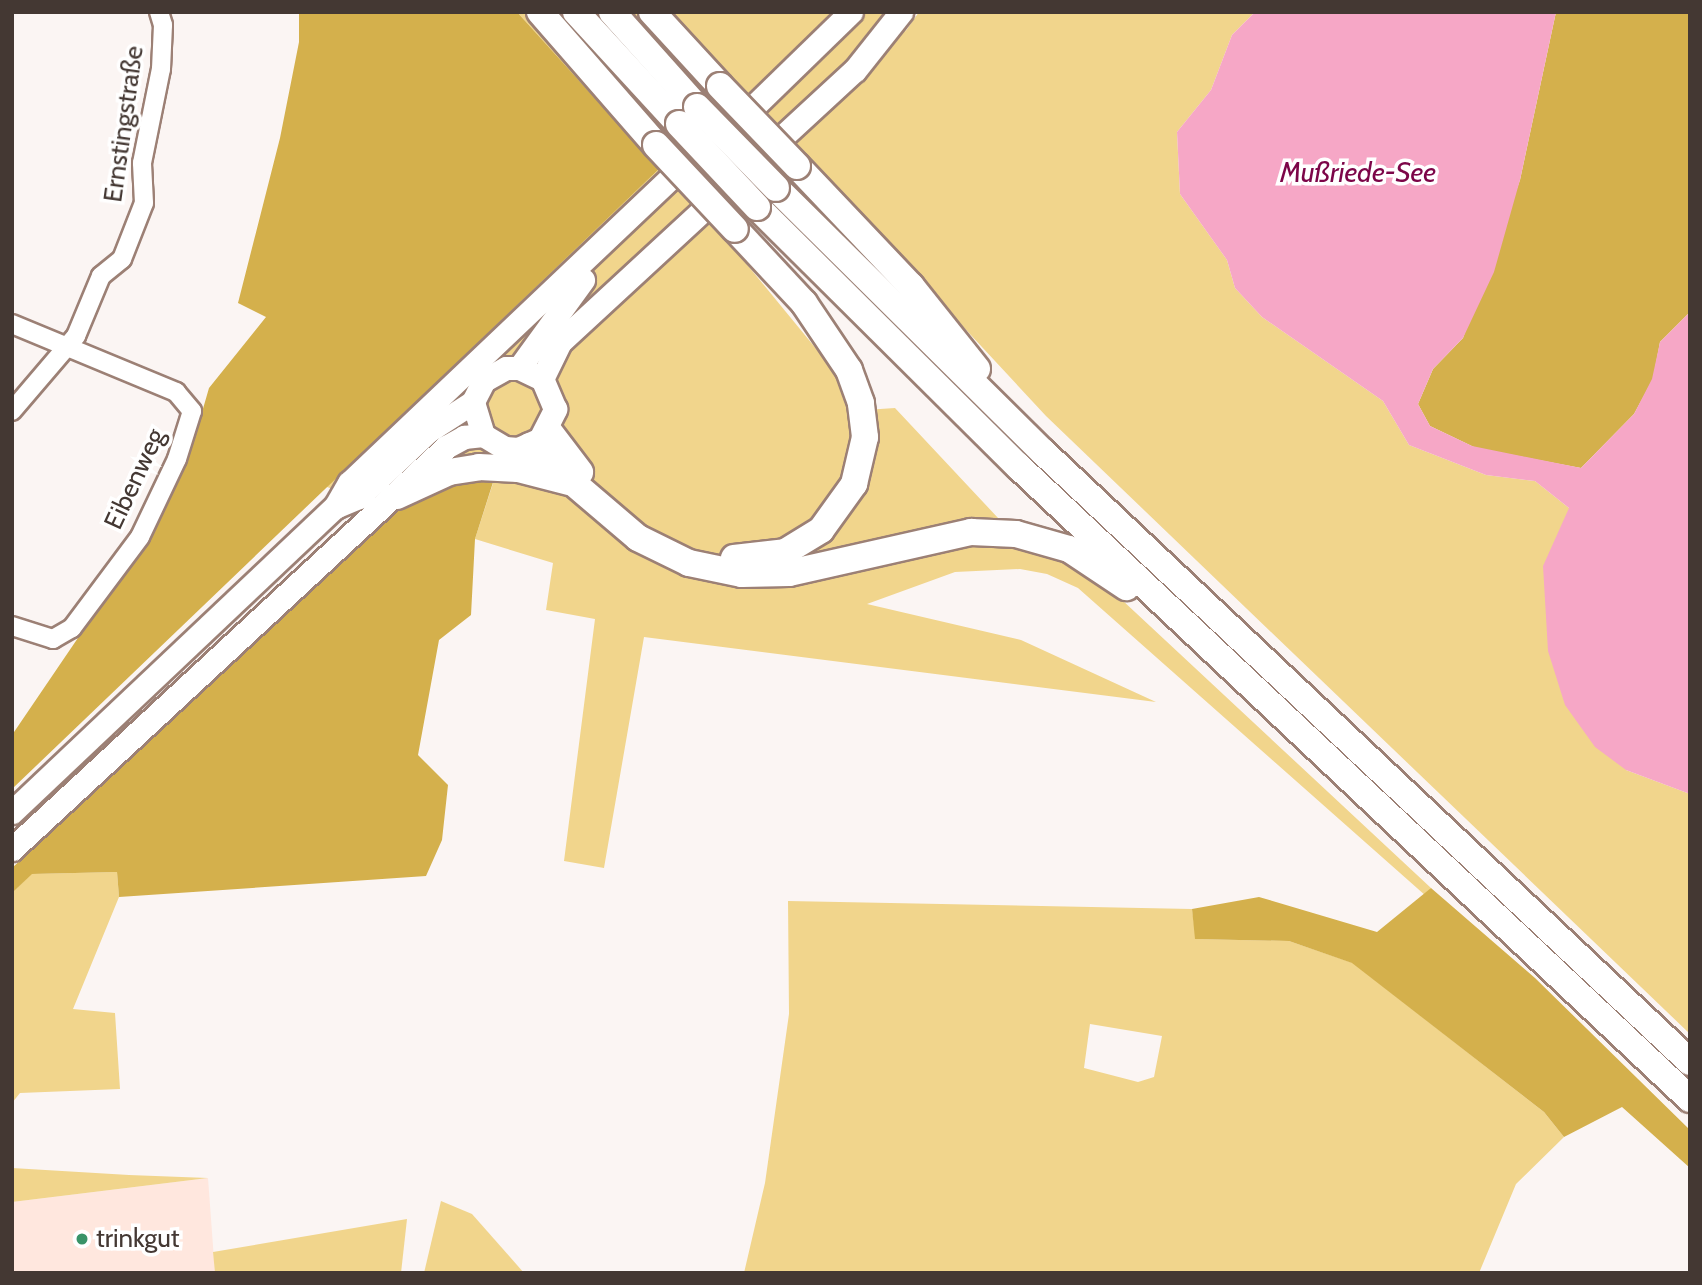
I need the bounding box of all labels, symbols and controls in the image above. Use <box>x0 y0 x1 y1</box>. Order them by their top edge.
street label: Ernstingstraße <box>98 44 150 204</box>
water label: Mußriede-See <box>1280 155 1436 189</box>
street label: Eibenweg <box>98 424 172 534</box>
place label: trinkgut <box>96 1223 180 1255</box>
marker: trinkgut <box>74 1231 90 1247</box>

